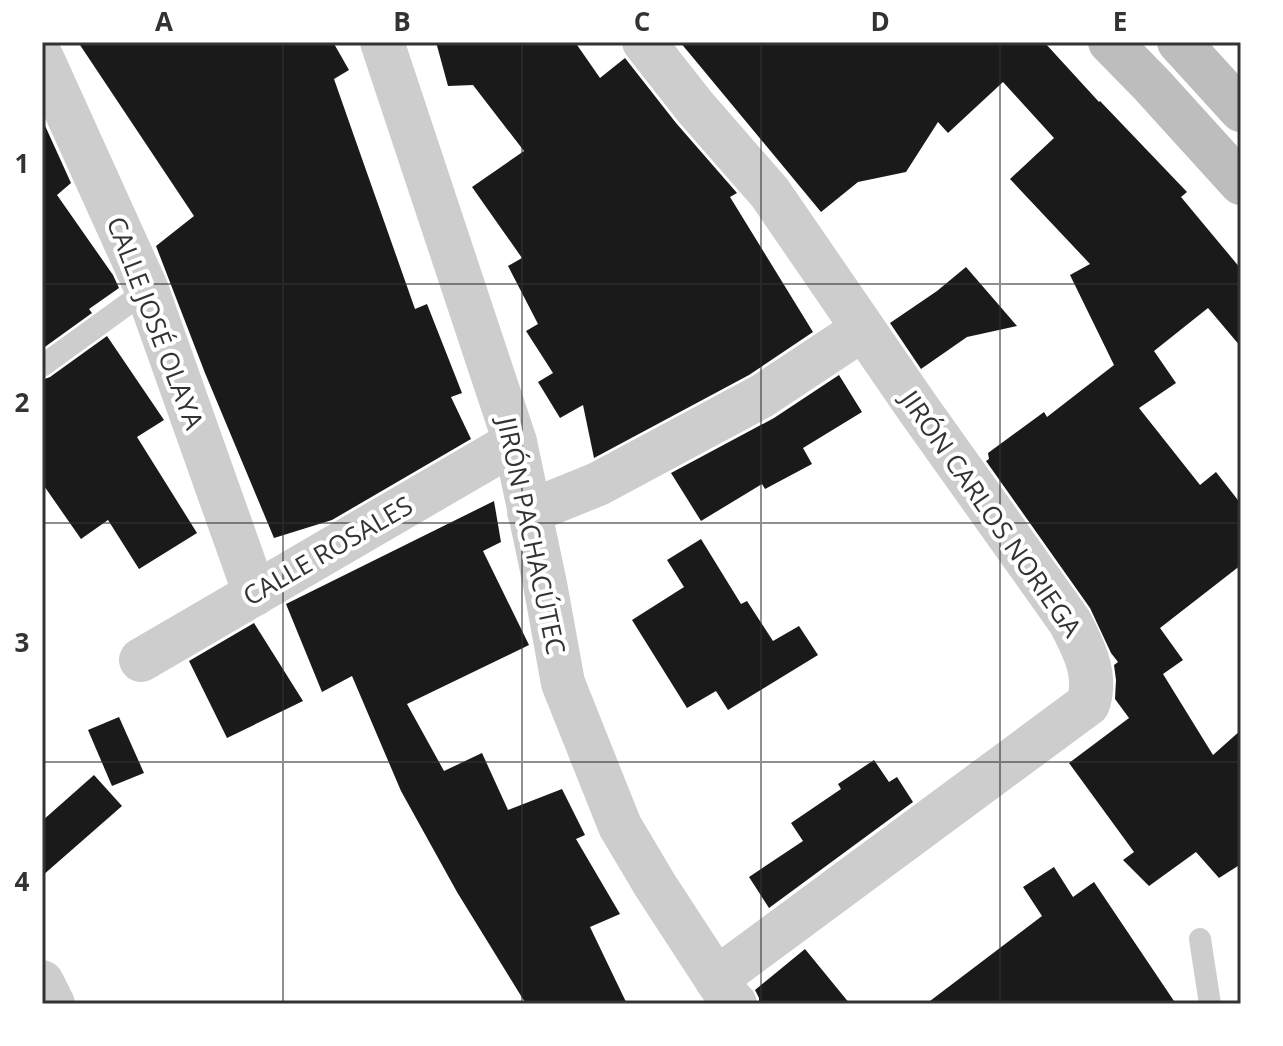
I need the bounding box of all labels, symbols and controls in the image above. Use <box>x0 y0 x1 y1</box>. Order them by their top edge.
text: A <box>155 3 173 39</box>
text: B <box>393 3 411 39</box>
text: C <box>634 3 650 39</box>
text: D <box>870 3 890 39</box>
text: E <box>1113 3 1127 39</box>
text: 1 <box>15 145 29 181</box>
street label: CALLE JOSÉ OLAYA <box>99 211 213 435</box>
street label: JIRÓN CARLOS NORIEGA <box>891 380 1091 644</box>
text: 2 <box>15 384 30 420</box>
street label: JIRÓN PACHACÚTEC <box>489 411 575 658</box>
street label: CALLE ROSALES <box>236 487 419 613</box>
text: 3 <box>15 624 29 660</box>
text: 4 <box>15 863 30 899</box>

